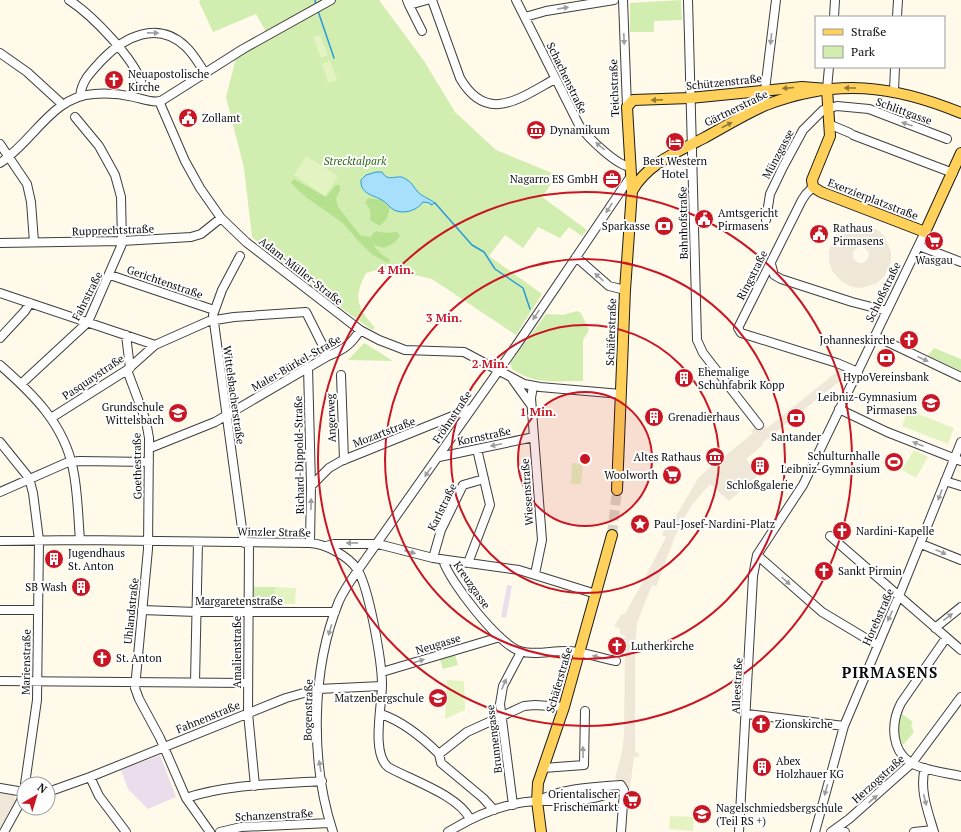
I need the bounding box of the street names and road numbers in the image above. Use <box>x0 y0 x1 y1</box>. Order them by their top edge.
street label: Schachenstraße <box>544 40 591 116</box>
street label: Teichstraße <box>606 58 622 117</box>
street label: Schützenstraße <box>685 71 763 93</box>
street label: Gärtnerstraße <box>702 86 770 129</box>
street label: Schlittgasse <box>874 94 934 128</box>
street label: Münzgasse <box>759 126 797 181</box>
street label: Exerzierplatzstraße <box>826 175 921 223</box>
street label: Bahnhofstraße <box>675 186 691 260</box>
street label: Rupprechtstraße <box>72 222 155 238</box>
street label: Adam-Müller-Straße <box>256 234 346 308</box>
street label: Ringstraße <box>734 247 771 302</box>
street label: Schloßstraße <box>862 259 904 324</box>
street label: Gerichtenstraße <box>125 262 205 302</box>
street label: Fahrstraße <box>69 269 106 323</box>
street label: Schäferstraße <box>603 298 619 366</box>
street label: Maler-Bürkel-Straße <box>249 331 344 394</box>
street label: Wittelsbacherstraße <box>220 345 248 446</box>
street label: Pasquaystraße <box>59 351 127 403</box>
street label: Fröhnstraße <box>429 388 475 446</box>
street label: Angerweg <box>323 393 339 443</box>
street label: Richard-Dippold-Straße <box>291 395 307 514</box>
street label: Mozartstraße <box>351 413 418 450</box>
street label: Kornstraße <box>456 423 513 449</box>
street label: Goethestraße <box>129 432 145 499</box>
street label: Wiesenstraße <box>518 458 536 526</box>
street label: Karlstraße <box>424 480 460 533</box>
street label: Winzler Straße <box>237 524 311 540</box>
street label: Kreuzgasse <box>451 559 494 612</box>
street label: Uhlandstraße <box>121 577 141 645</box>
street label: Horebstraße <box>859 586 897 648</box>
street label: Margaretenstraße <box>195 594 283 608</box>
street label: Amalienstraße <box>230 615 244 688</box>
street label: Marienstraße <box>18 628 34 695</box>
street label: Neugasse <box>414 630 463 657</box>
street label: Schäferstraße <box>543 645 575 714</box>
street label: Alleestraße <box>729 657 745 715</box>
street label: Bogenstraße <box>300 678 316 741</box>
street label: Fahnenstraße <box>174 698 242 736</box>
street label: Brunnengasse <box>483 704 505 774</box>
street label: Herzogstraße <box>849 751 908 806</box>
street label: Schanzenstraße <box>235 806 314 824</box>

